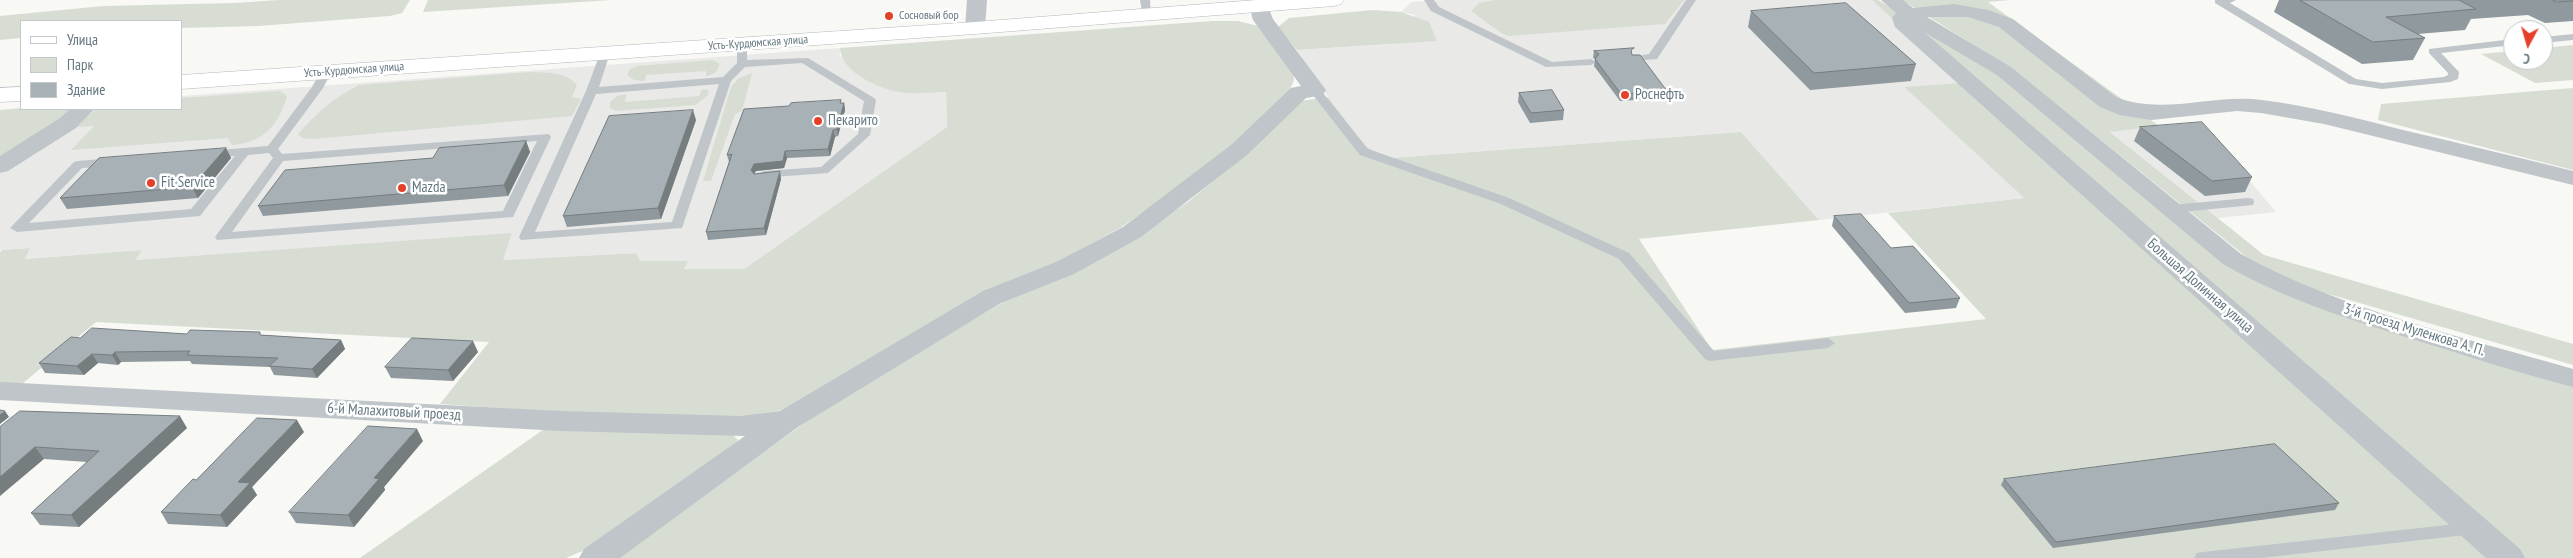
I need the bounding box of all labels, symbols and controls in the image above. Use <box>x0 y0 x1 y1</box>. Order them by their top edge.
place label: Сосновый бор <box>899 9 959 23</box>
marker: Сосновый бор <box>883 10 895 22</box>
legend <box>20 20 182 110</box>
north arrow <box>2503 20 2553 70</box>
text: Улица <box>67 30 98 49</box>
street label: Усть-Курдюмская улица <box>707 32 809 54</box>
text: С <box>2522 50 2531 68</box>
text: Парк <box>67 55 93 74</box>
street label: Усть-Курдюмская улица <box>303 59 405 81</box>
text: Здание <box>67 80 105 99</box>
place label: Роснефть <box>1635 86 1684 104</box>
marker: Роснефть <box>1619 89 1631 101</box>
place label: Пекарито <box>828 112 878 130</box>
marker: Пекарито <box>812 115 824 127</box>
place label: Fit Service <box>161 174 215 192</box>
marker: Fit Service <box>145 177 157 189</box>
place label: Mazda <box>412 179 445 197</box>
marker: Mazda <box>396 182 408 194</box>
street label: Большая Долинная улица <box>2143 235 2257 337</box>
street label: 3-й проезд Муленкова А. П. <box>2341 300 2487 360</box>
street label: 6-й Малахитовый проезд <box>327 400 461 424</box>

